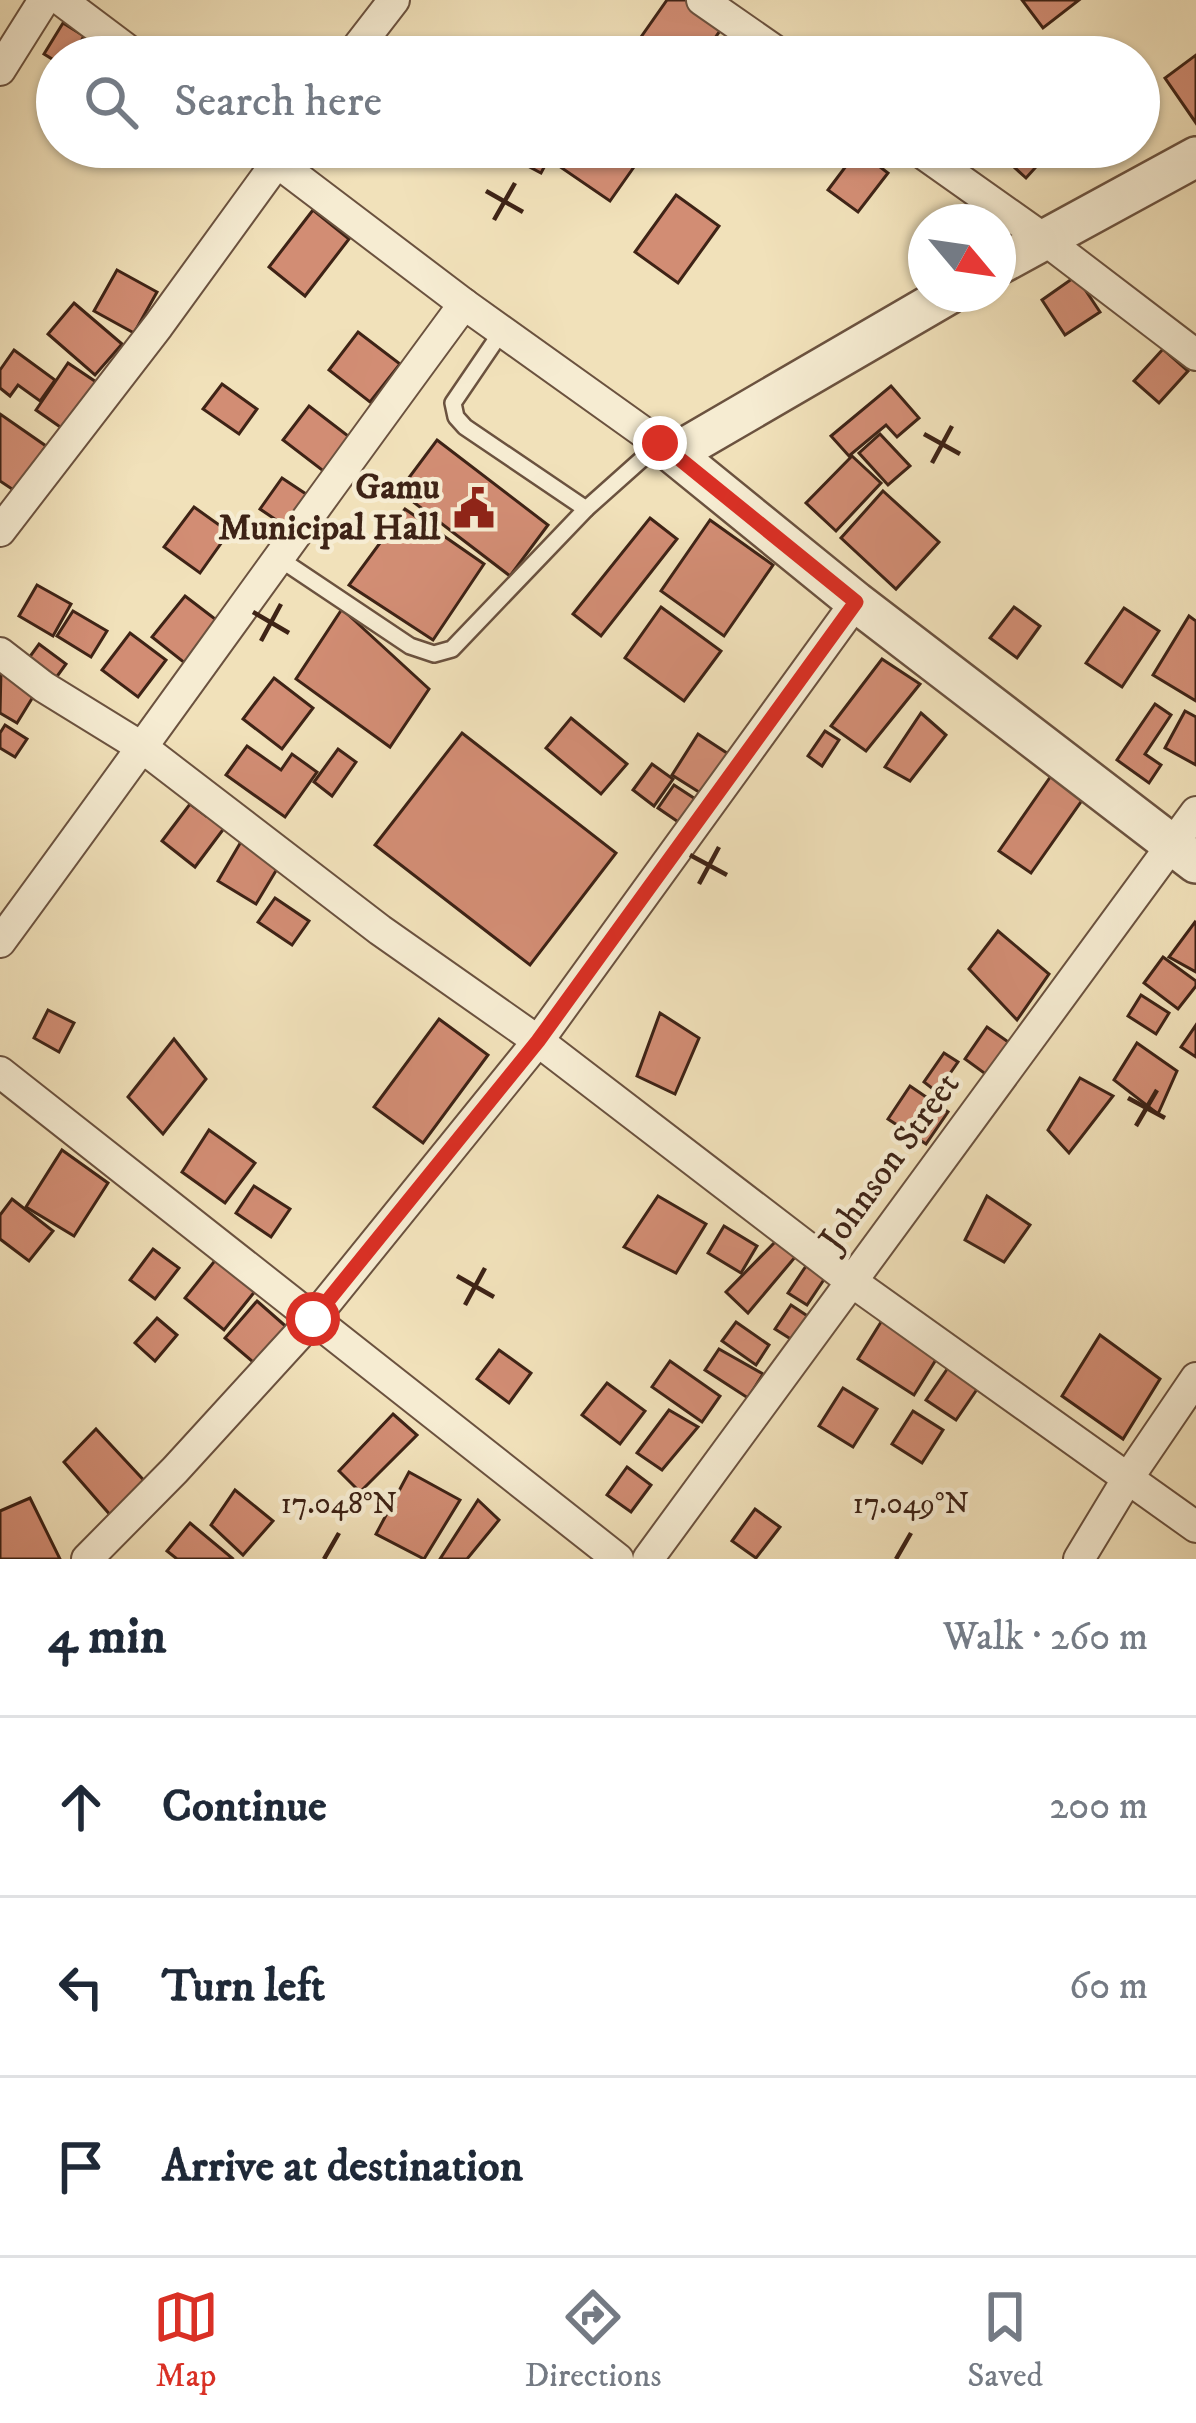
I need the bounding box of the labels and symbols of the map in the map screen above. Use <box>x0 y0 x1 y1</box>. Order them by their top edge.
north arrow <box>908 204 1016 312</box>
route end <box>633 416 687 470</box>
place label: Gamu Municipal Hall <box>218 465 441 551</box>
public building icon: Gamu Municipal Hall <box>451 485 497 531</box>
street label: Johnson Street <box>808 1064 970 1263</box>
route start <box>286 1292 340 1346</box>
text: 17.048°N <box>281 1486 397 1523</box>
text: 17.049°N <box>853 1486 969 1523</box>

